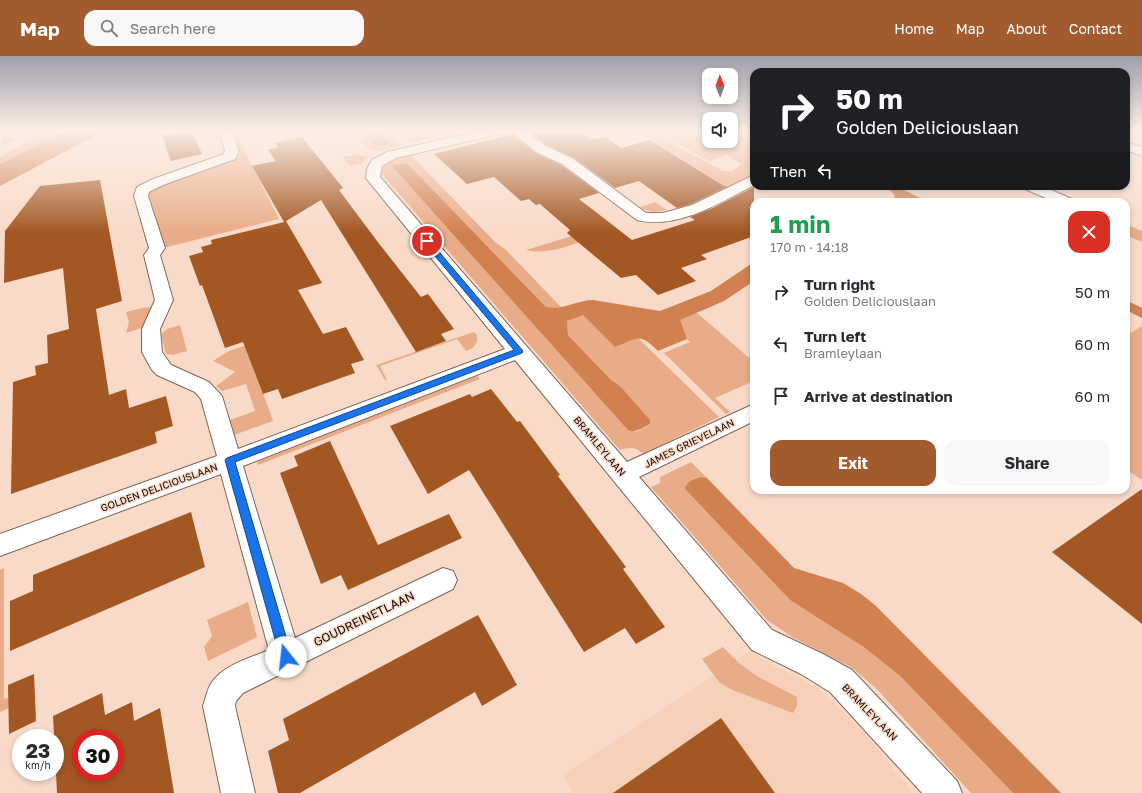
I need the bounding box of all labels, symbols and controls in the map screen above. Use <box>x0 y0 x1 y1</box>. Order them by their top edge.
search box <box>84 10 364 46</box>
text: Map <box>20 17 60 40</box>
icon: search <box>98 17 120 39</box>
text: Search here <box>130 19 216 37</box>
text: Home <box>894 20 934 37</box>
text: Map <box>956 20 984 37</box>
text: About <box>1006 20 1047 37</box>
text: Contact <box>1069 20 1122 37</box>
north arrow <box>702 68 738 104</box>
map controls <box>702 68 738 148</box>
text: 50 m <box>836 82 903 115</box>
icon: right <box>770 84 822 136</box>
button: sound <box>702 112 738 148</box>
text: Golden Deliciouslaan <box>836 116 1019 138</box>
icon: left <box>814 160 836 182</box>
text: Then <box>770 162 806 180</box>
text: 1 min <box>770 209 830 238</box>
button: close <box>1068 211 1110 253</box>
pin <box>410 224 444 258</box>
icon: arrive <box>416 230 438 252</box>
text: 170 m · 14:18 <box>770 239 849 255</box>
text: Turn right <box>804 275 875 293</box>
icon: right <box>770 281 792 303</box>
text: 50 m <box>1075 283 1110 301</box>
text: Golden Deliciouslaan <box>804 293 936 309</box>
text: Turn left <box>804 327 866 345</box>
icon: left <box>770 333 792 355</box>
text: 60 m <box>1075 335 1110 353</box>
text: Bramleylaan <box>804 345 882 361</box>
icon: arrive <box>770 385 792 407</box>
text: Arrive at destination <box>804 387 953 405</box>
text: 60 m <box>1075 387 1110 405</box>
street label: BRAMLEYLAAN <box>572 414 628 478</box>
street label: JAMES GRIEVELAAN <box>642 416 736 470</box>
button: Exit <box>770 440 936 486</box>
button: Share <box>944 440 1110 486</box>
street label: GOLDEN DELICIOUSLAAN <box>99 460 219 514</box>
street label: GOUDREINETLAAN <box>311 588 417 649</box>
position arrow <box>265 636 307 678</box>
street label: BRAMLEYLAAN <box>840 681 900 743</box>
speed limit sign: 30 <box>72 729 124 781</box>
text: 23 <box>26 738 50 762</box>
text: km/h <box>25 759 51 771</box>

